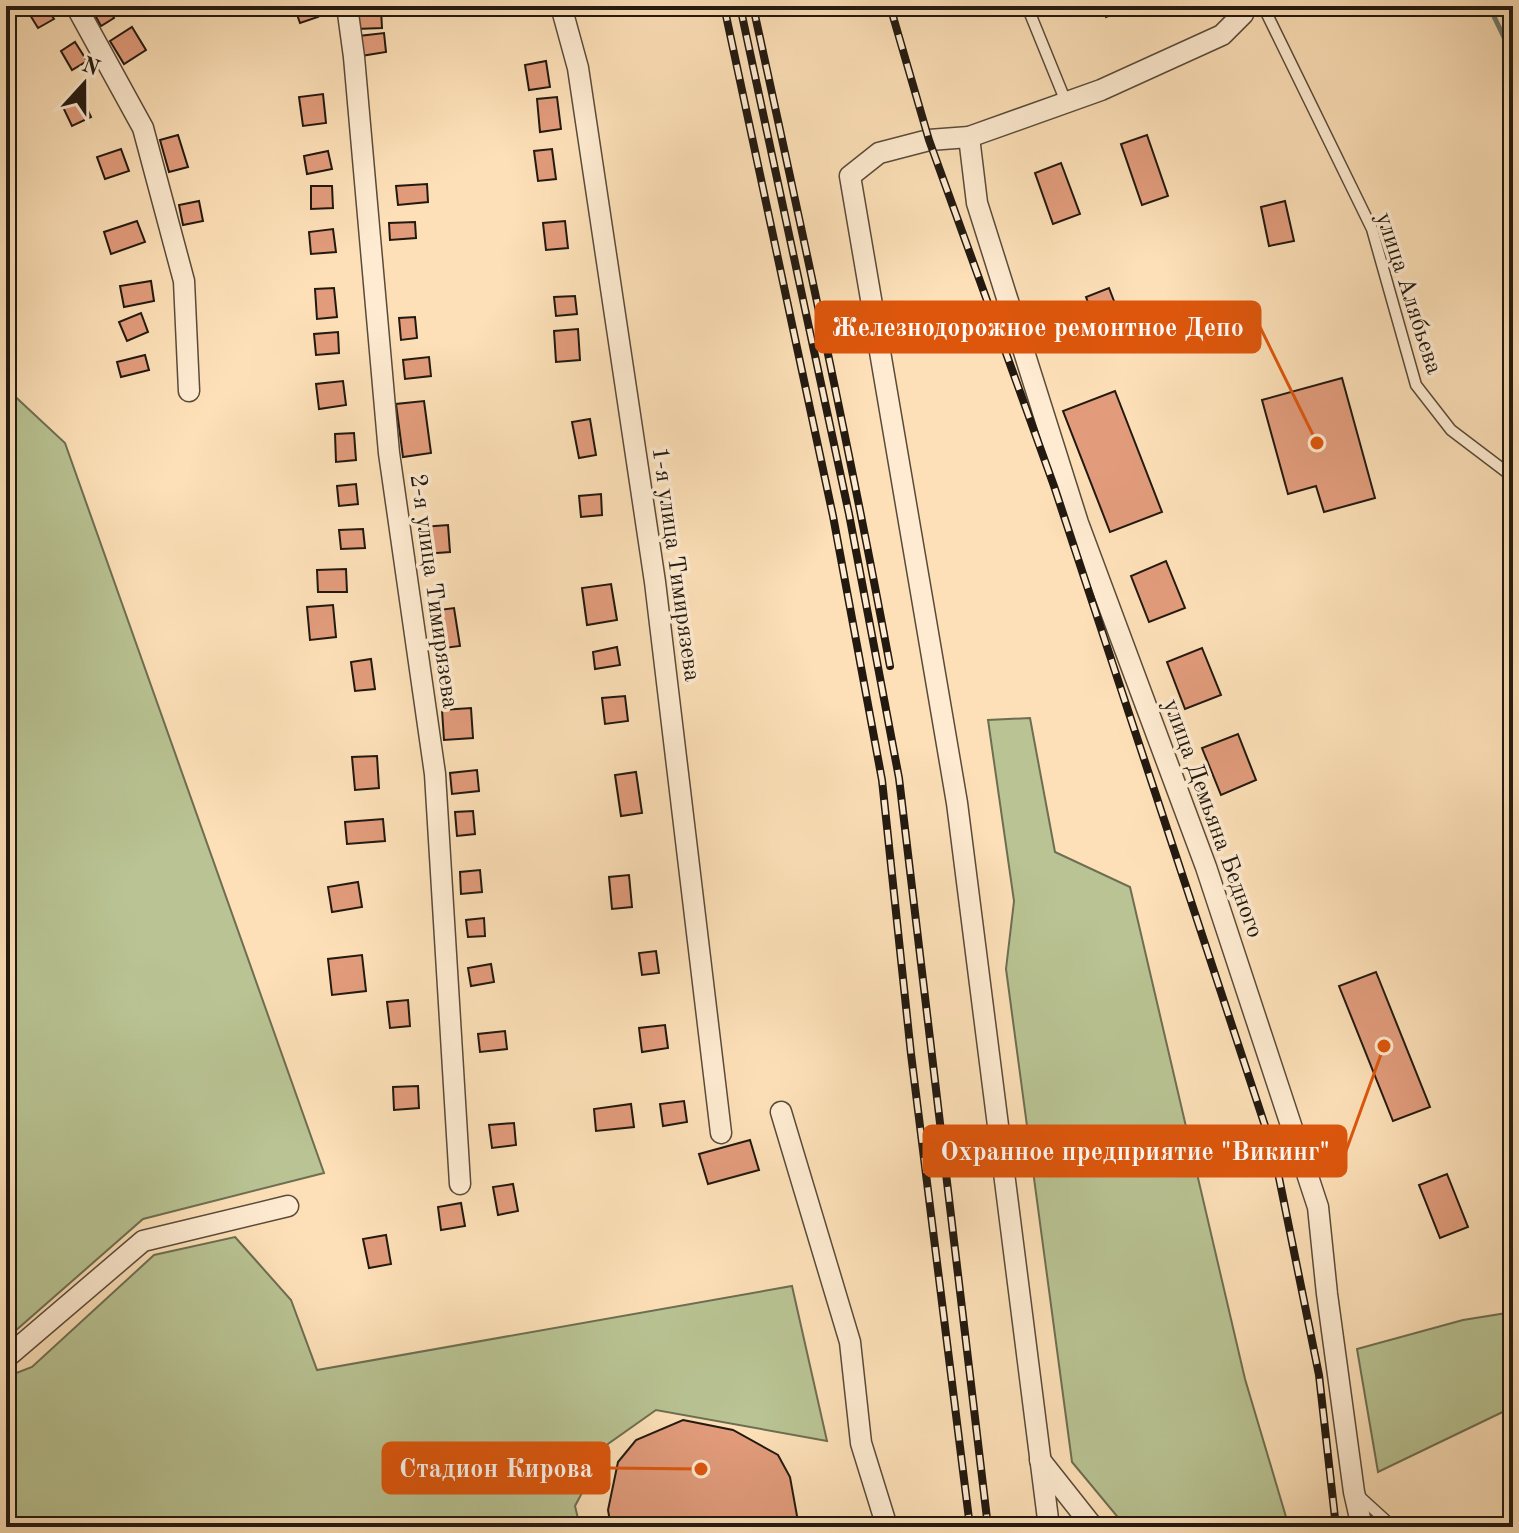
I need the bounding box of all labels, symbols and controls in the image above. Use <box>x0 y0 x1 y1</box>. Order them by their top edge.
north arrow <box>44 44 124 124</box>
text: N <box>79 54 102 81</box>
street label: улица Алябьева <box>1371 210 1446 378</box>
callout: Железнодорожное ремонтное Депо <box>816 302 1260 352</box>
text: Железнодорожное ремонтное Депо <box>832 316 1244 342</box>
street label: 1-я улица Тимирязева <box>647 445 703 683</box>
street label: 2-я улица Тимирязева <box>405 472 461 710</box>
street label: улица Демьяна Бедного <box>1158 696 1267 941</box>
callout: Охранное предприятие "Викинг" <box>924 1126 1346 1176</box>
text: Охранное предприятие "Викинг" <box>940 1140 1330 1166</box>
callout: Стадион Кирова <box>383 1443 609 1493</box>
text: Стадион Кирова <box>399 1457 593 1483</box>

